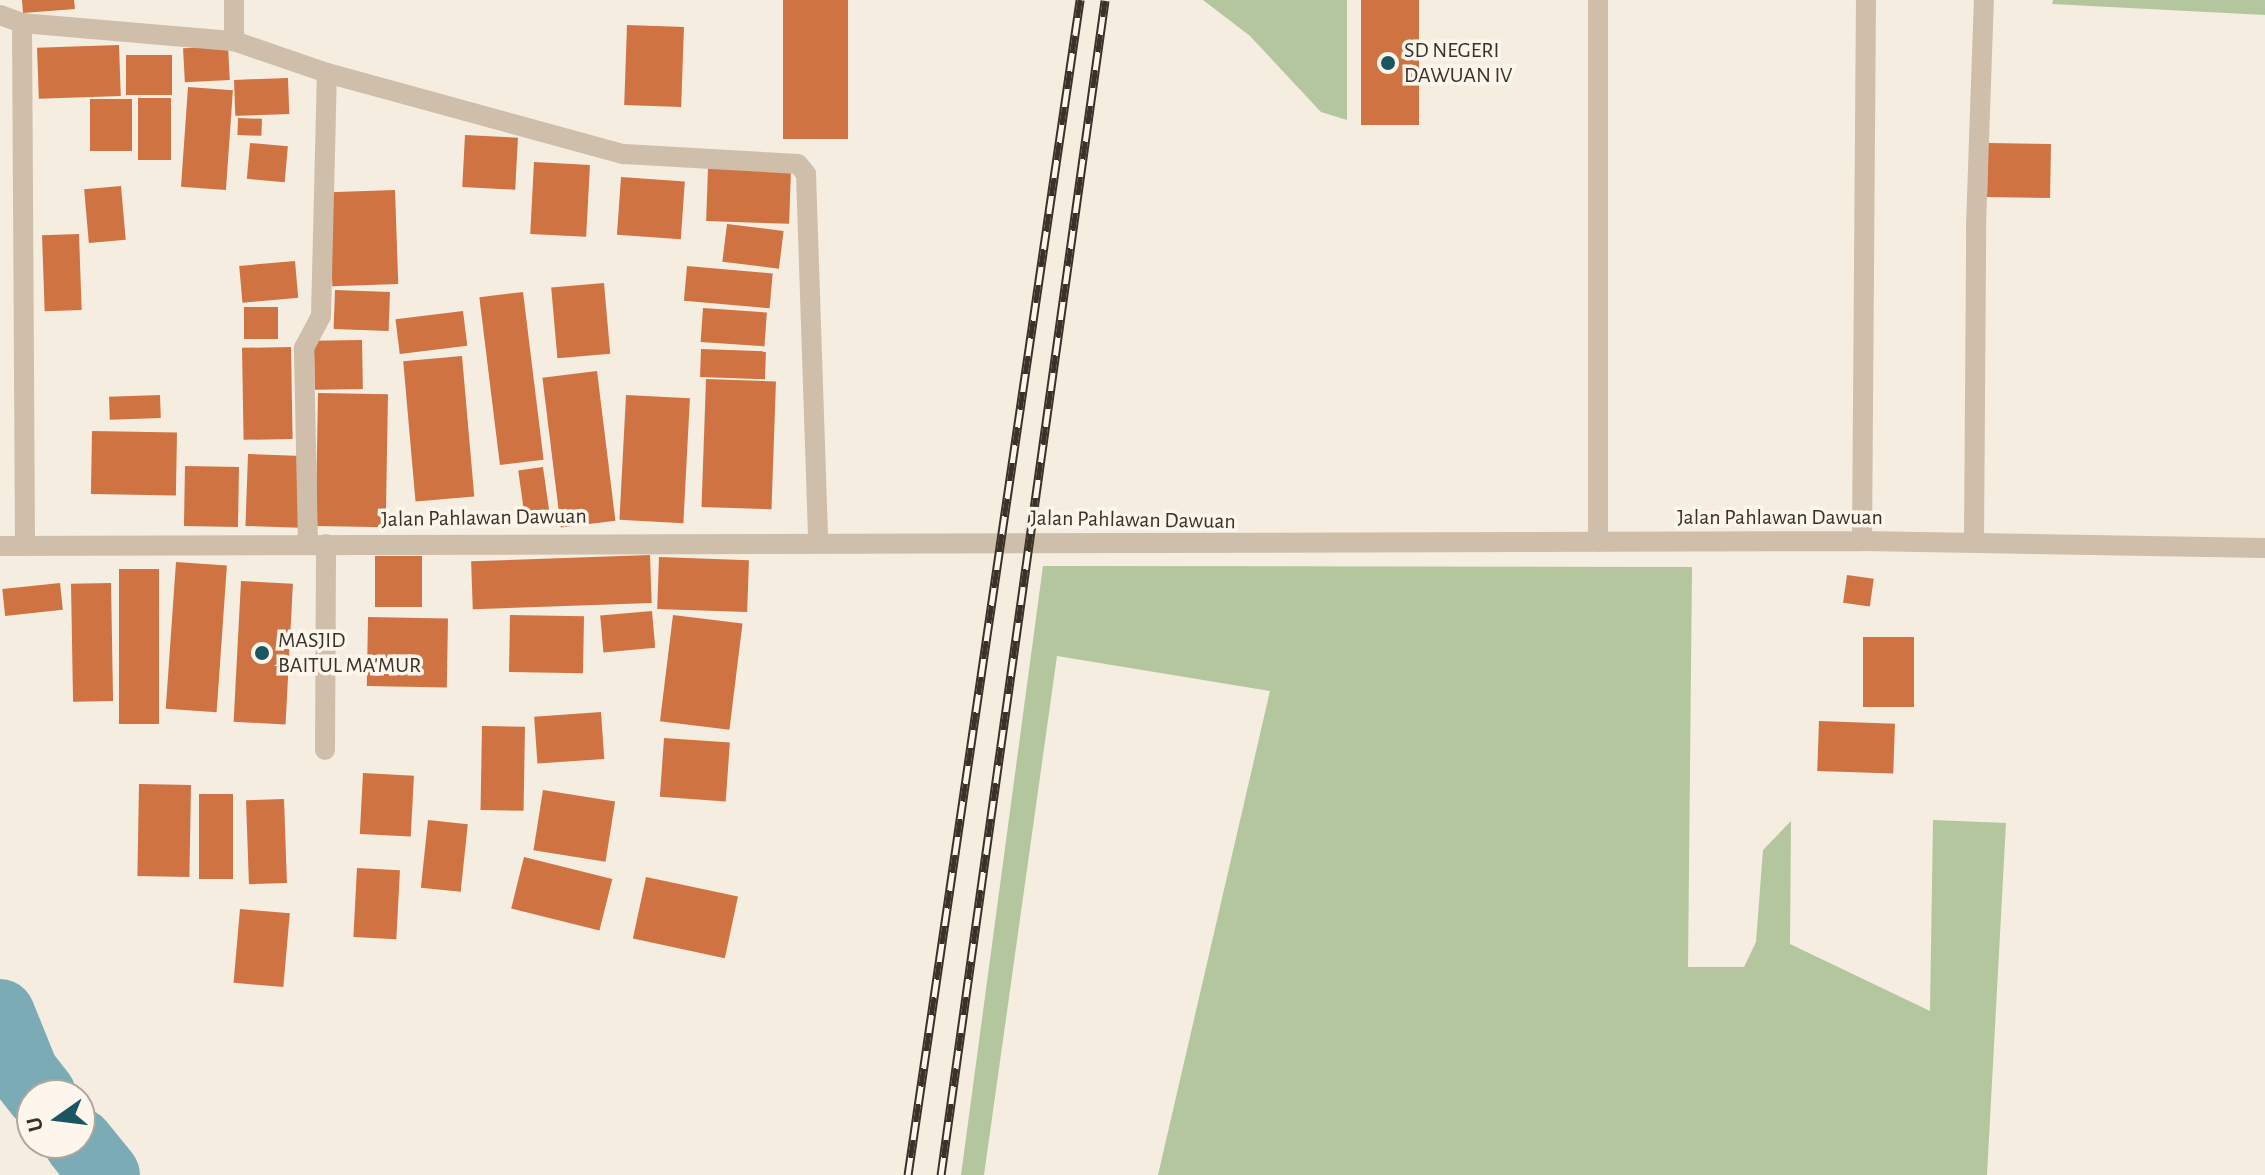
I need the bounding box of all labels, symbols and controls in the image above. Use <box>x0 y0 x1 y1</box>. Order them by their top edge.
place label: SD NEGERI DAWUAN IV <box>1404 37 1512 88</box>
marker: SD NEGERI DAWUAN IV <box>1379 54 1397 72</box>
street label: Jalan Pahlawan Dawuan <box>381 503 587 533</box>
street label: Jalan Pahlawan Dawuan <box>1030 505 1236 535</box>
street label: Jalan Pahlawan Dawuan <box>1677 505 1883 531</box>
place label: MASJID BAITUL MA'MUR <box>278 627 421 678</box>
marker: MASJID BAITUL MA'MUR <box>253 644 271 662</box>
north arrow <box>16 1079 96 1159</box>
text: U <box>22 1115 47 1134</box>

